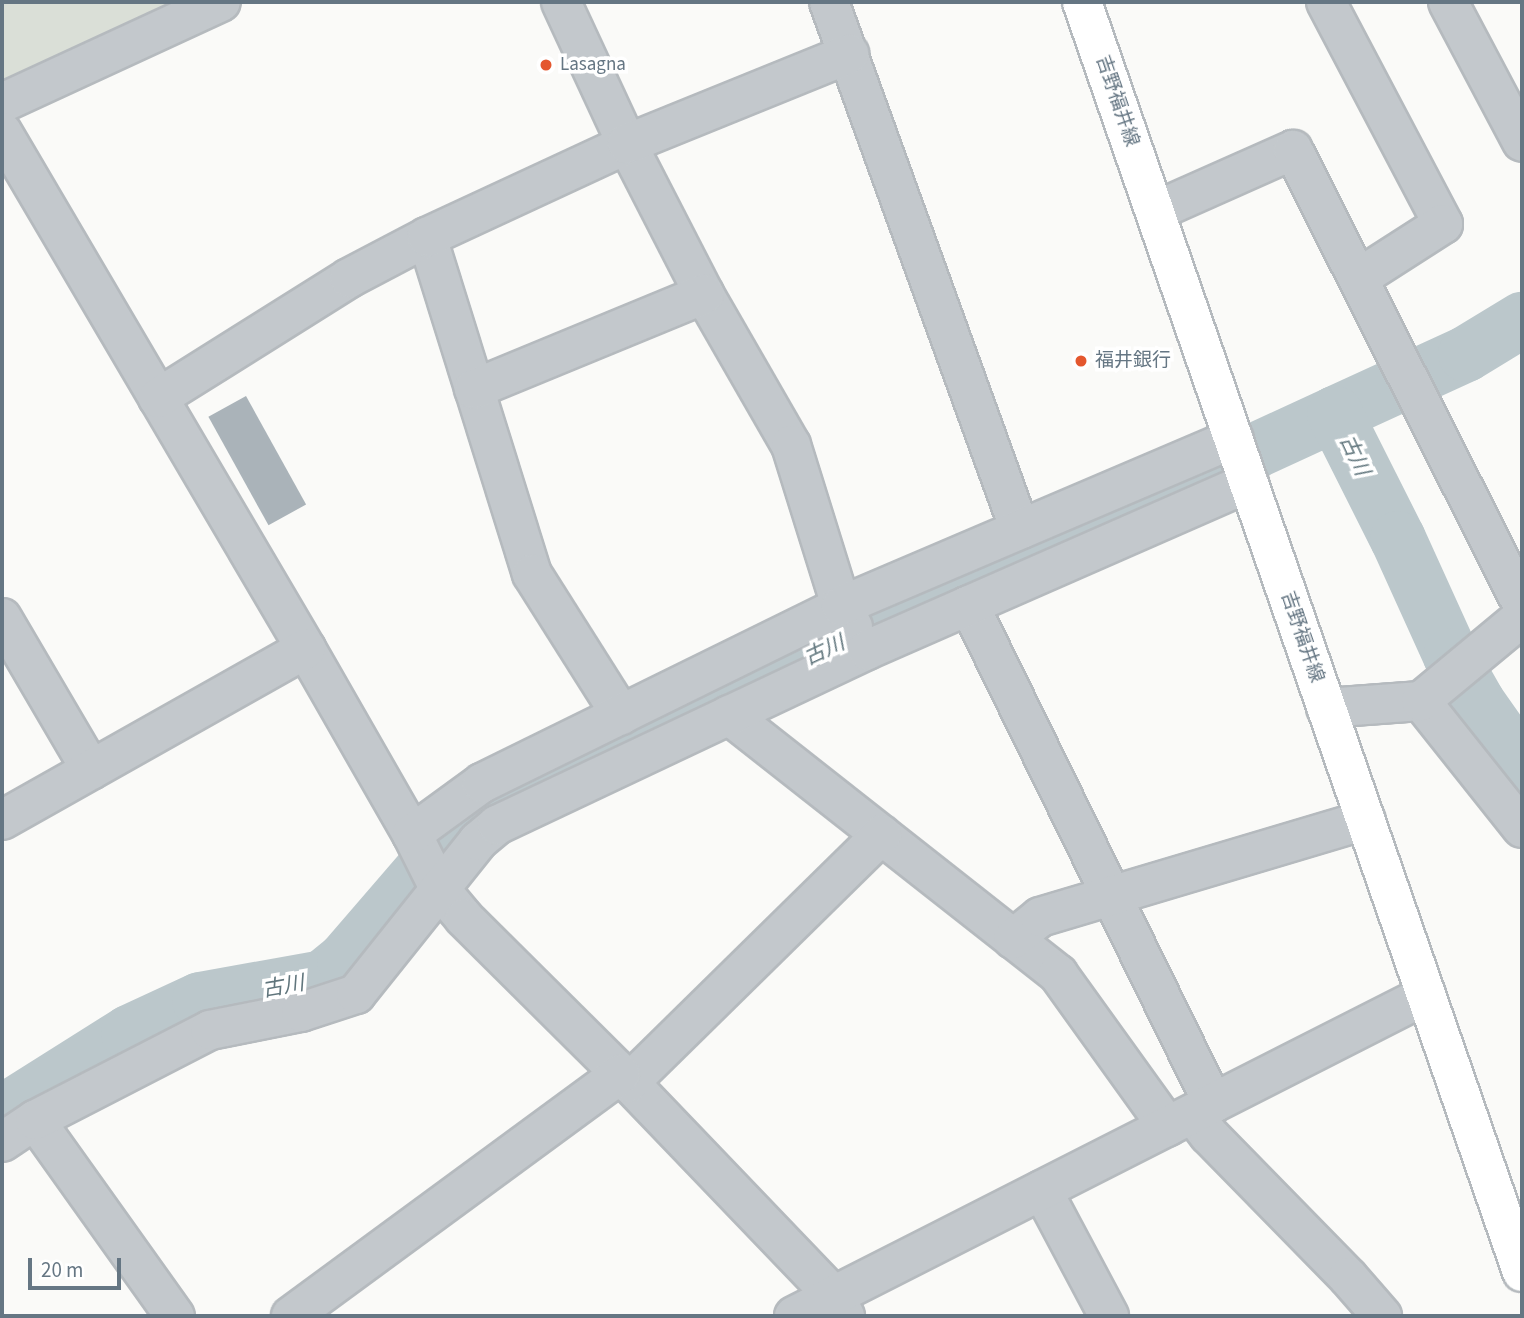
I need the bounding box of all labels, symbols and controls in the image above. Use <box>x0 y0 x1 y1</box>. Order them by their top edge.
street label: 吉野福井線 <box>1091 52 1143 150</box>
place label: Lasagna <box>560 54 626 76</box>
marker: Lasagna <box>538 57 554 73</box>
place label: 福井銀行 <box>1095 350 1171 372</box>
marker: 福井銀行 <box>1073 353 1089 369</box>
water label: 古川 <box>1335 431 1375 479</box>
street label: 吉野福井線 <box>1276 588 1328 686</box>
water label: 古川 <box>800 630 848 670</box>
water label: 古川 <box>260 970 306 1002</box>
scale bar <box>32 1244 124 1288</box>
text: 20 m <box>41 1255 83 1285</box>

